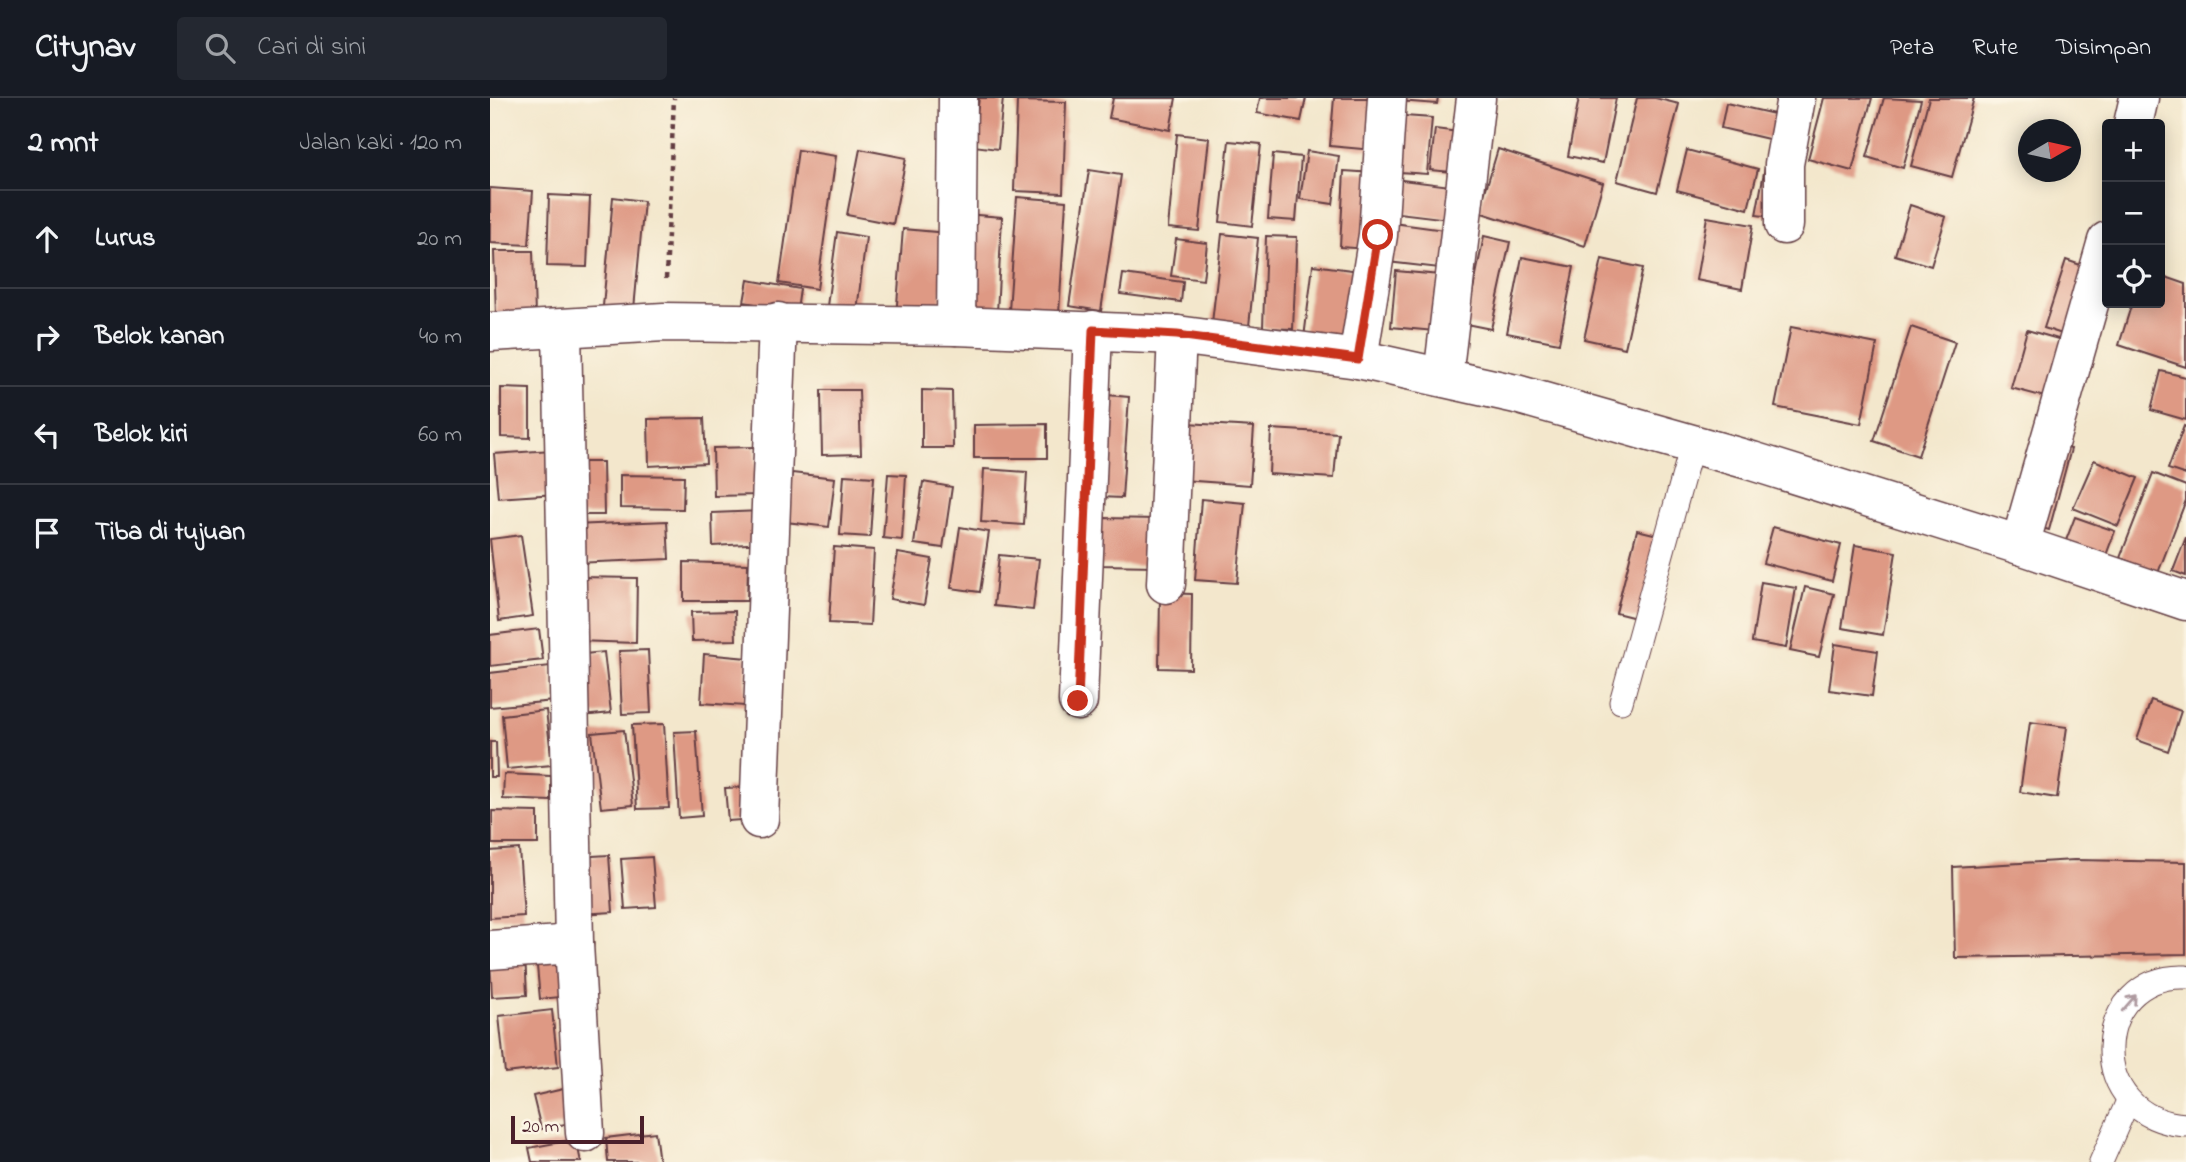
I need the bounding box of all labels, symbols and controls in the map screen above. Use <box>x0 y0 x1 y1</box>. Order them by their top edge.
search box <box>177 17 667 80</box>
text: Citynav <box>35 24 135 72</box>
icon: search <box>201 29 239 67</box>
text: Cari di sini <box>257 29 366 67</box>
text: Peta <box>1890 31 1934 66</box>
text: Rute <box>1972 31 2018 66</box>
text: Disimpan <box>2056 31 2151 66</box>
north arrow <box>2018 119 2081 182</box>
map controls <box>2102 119 2165 308</box>
button: + <box>2102 119 2165 182</box>
text: 2 mnt <box>28 122 99 166</box>
text: Jalan kaki · 120 m <box>300 127 462 160</box>
button: − <box>2102 182 2165 245</box>
route start <box>1362 219 1393 250</box>
icon: ahead <box>28 220 66 258</box>
text: Lurus <box>95 220 156 258</box>
text: 20 m <box>417 223 462 256</box>
button: locate <box>2102 245 2165 308</box>
icon: right <box>28 318 66 356</box>
text: Belok kanan <box>95 318 224 356</box>
text: 40 m <box>419 321 462 354</box>
icon: left <box>28 416 66 454</box>
text: Belok kiri <box>95 416 188 454</box>
text: 60 m <box>418 419 462 452</box>
icon: arrive <box>28 514 66 552</box>
text: Tiba di tujuan <box>95 514 245 552</box>
route end <box>1062 685 1093 716</box>
one-way arrow <box>2121 995 2137 1013</box>
scale bar <box>511 1113 644 1145</box>
text: 20 m <box>522 1114 559 1141</box>

